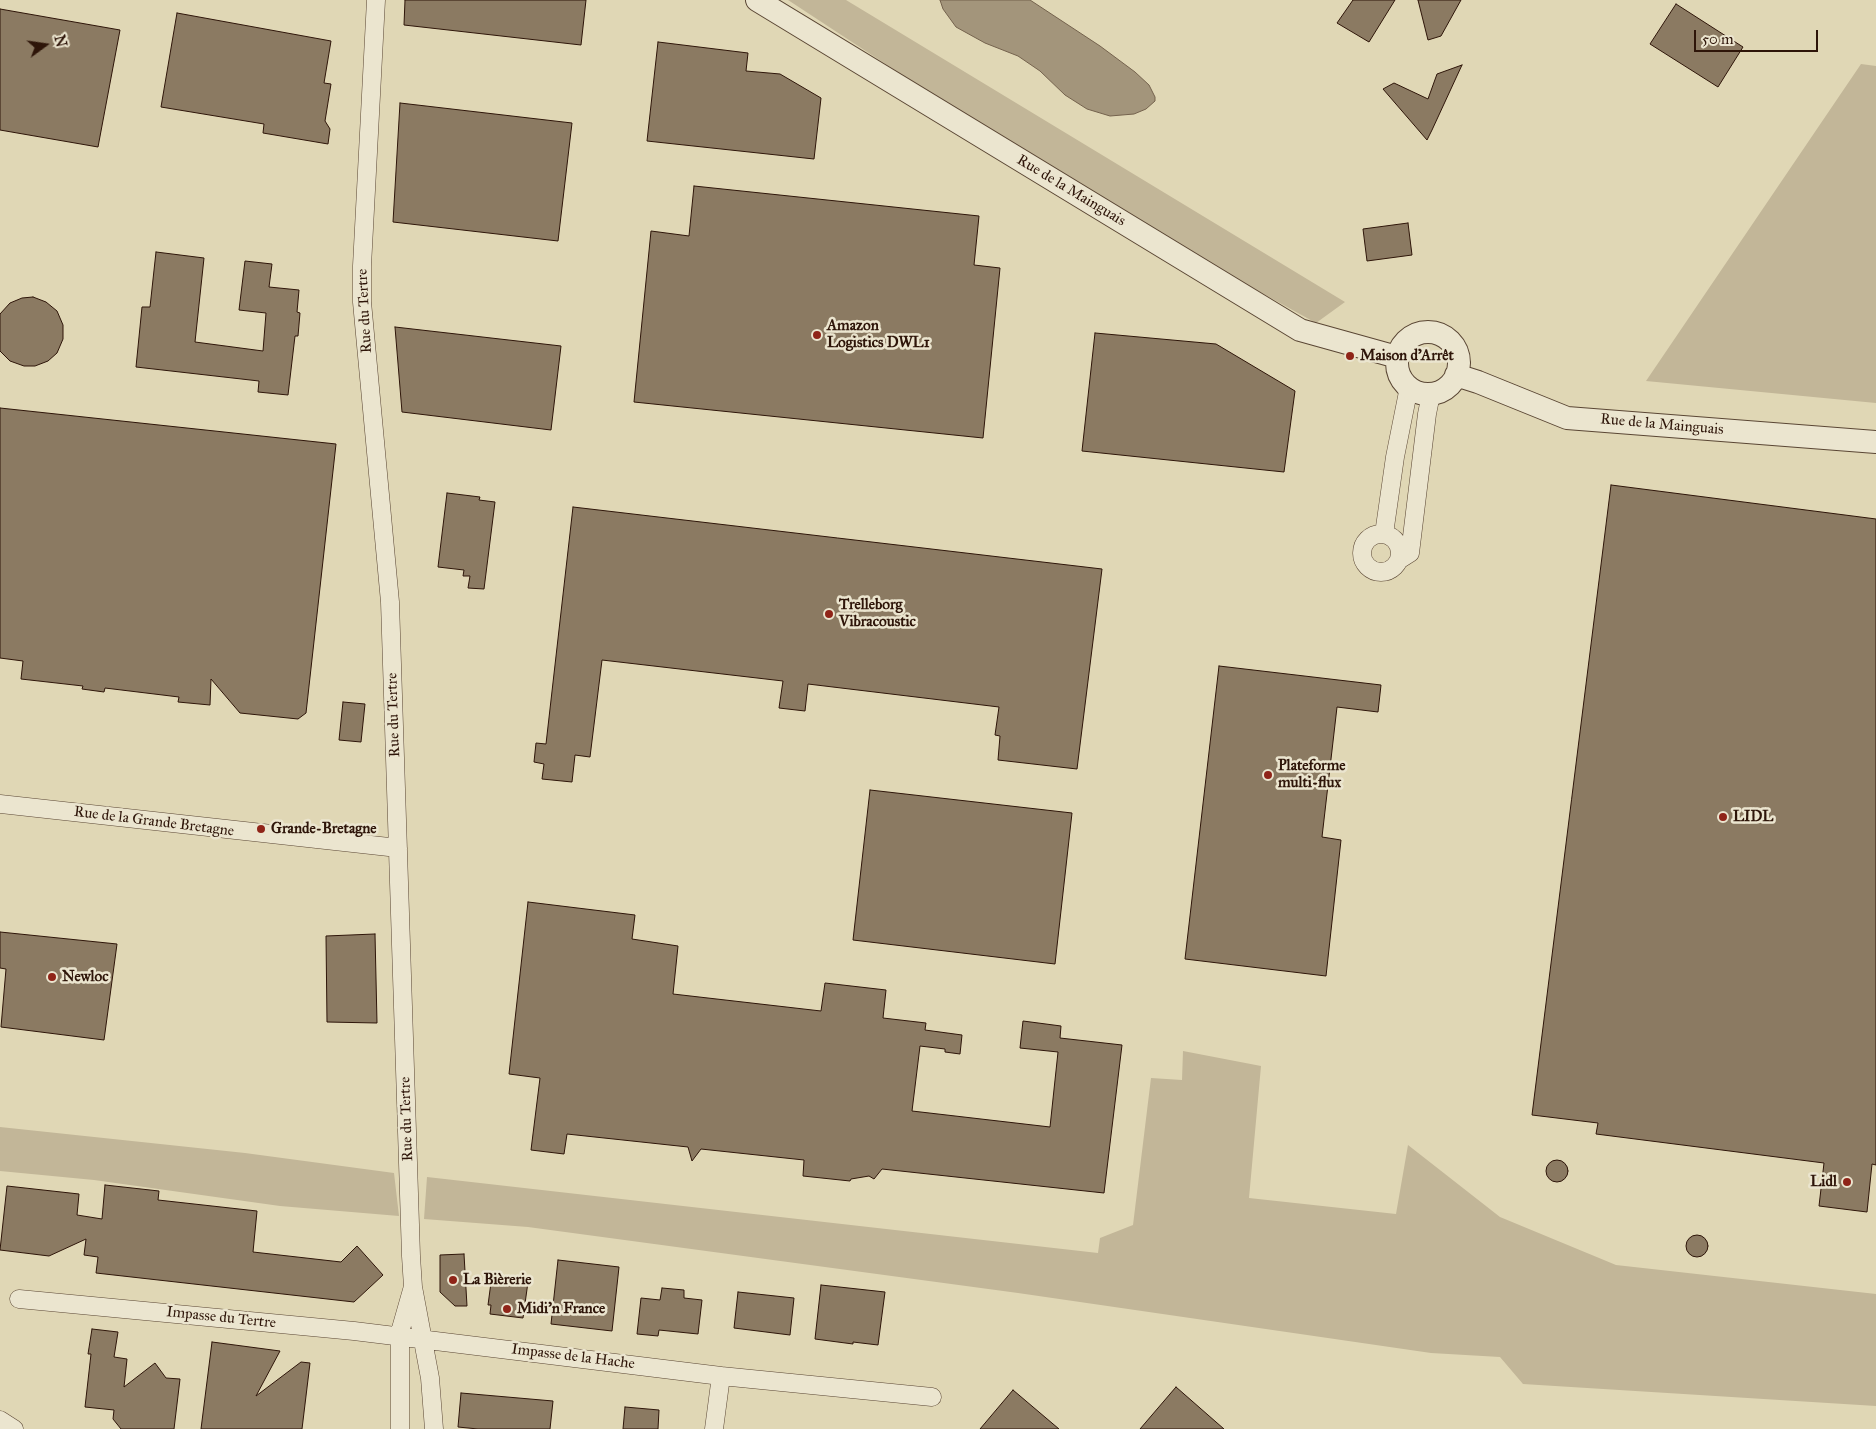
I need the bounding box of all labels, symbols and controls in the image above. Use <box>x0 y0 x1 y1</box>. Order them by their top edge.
north arrow <box>20 20 70 70</box>
scale bar <box>1696 20 1820 52</box>
text: 50 m <box>1702 30 1734 48</box>
text: N <box>50 33 70 49</box>
street label: Rue de la Mainguais <box>1013 151 1129 231</box>
street label: Rue du Tertre <box>354 268 376 354</box>
place label: Amazon Logistics DWL1 <box>827 317 930 352</box>
marker: Amazon Logistics DWL1 <box>811 329 823 341</box>
place label: Maison d'Arrêt <box>1360 347 1454 365</box>
marker: Maison d'Arrêt <box>1344 350 1356 362</box>
street label: Rue de la Mainguais <box>1600 411 1724 439</box>
place label: Trelleborg Vibracoustic <box>839 596 916 631</box>
marker: Trelleborg Vibracoustic <box>823 608 835 620</box>
street label: Rue du Tertre <box>384 672 404 758</box>
place label: Plateforme multi-flux <box>1278 757 1346 792</box>
marker: Plateforme multi-flux <box>1262 769 1274 781</box>
street label: Rue de la Grande Bretagne <box>73 803 235 841</box>
place label: LIDL <box>1733 808 1773 826</box>
marker: LIDL <box>1717 811 1729 823</box>
place label: Grande-Bretagne <box>271 820 377 838</box>
marker: Grande-Bretagne <box>255 823 267 835</box>
place label: Newloc <box>62 968 108 986</box>
marker: Newloc <box>46 971 58 983</box>
street label: Rue du Tertre <box>397 1076 417 1162</box>
place label: Lidl <box>1810 1173 1837 1191</box>
marker: Lidl <box>1841 1176 1853 1188</box>
place label: La Bièrerie <box>463 1271 532 1289</box>
marker: La Bièrerie <box>447 1274 459 1286</box>
place label: Midi'n France <box>517 1300 605 1318</box>
street label: Impasse du Tertre <box>165 1303 277 1333</box>
marker: Midi'n France <box>501 1303 513 1315</box>
street label: Impasse de la Hache <box>510 1341 636 1373</box>

